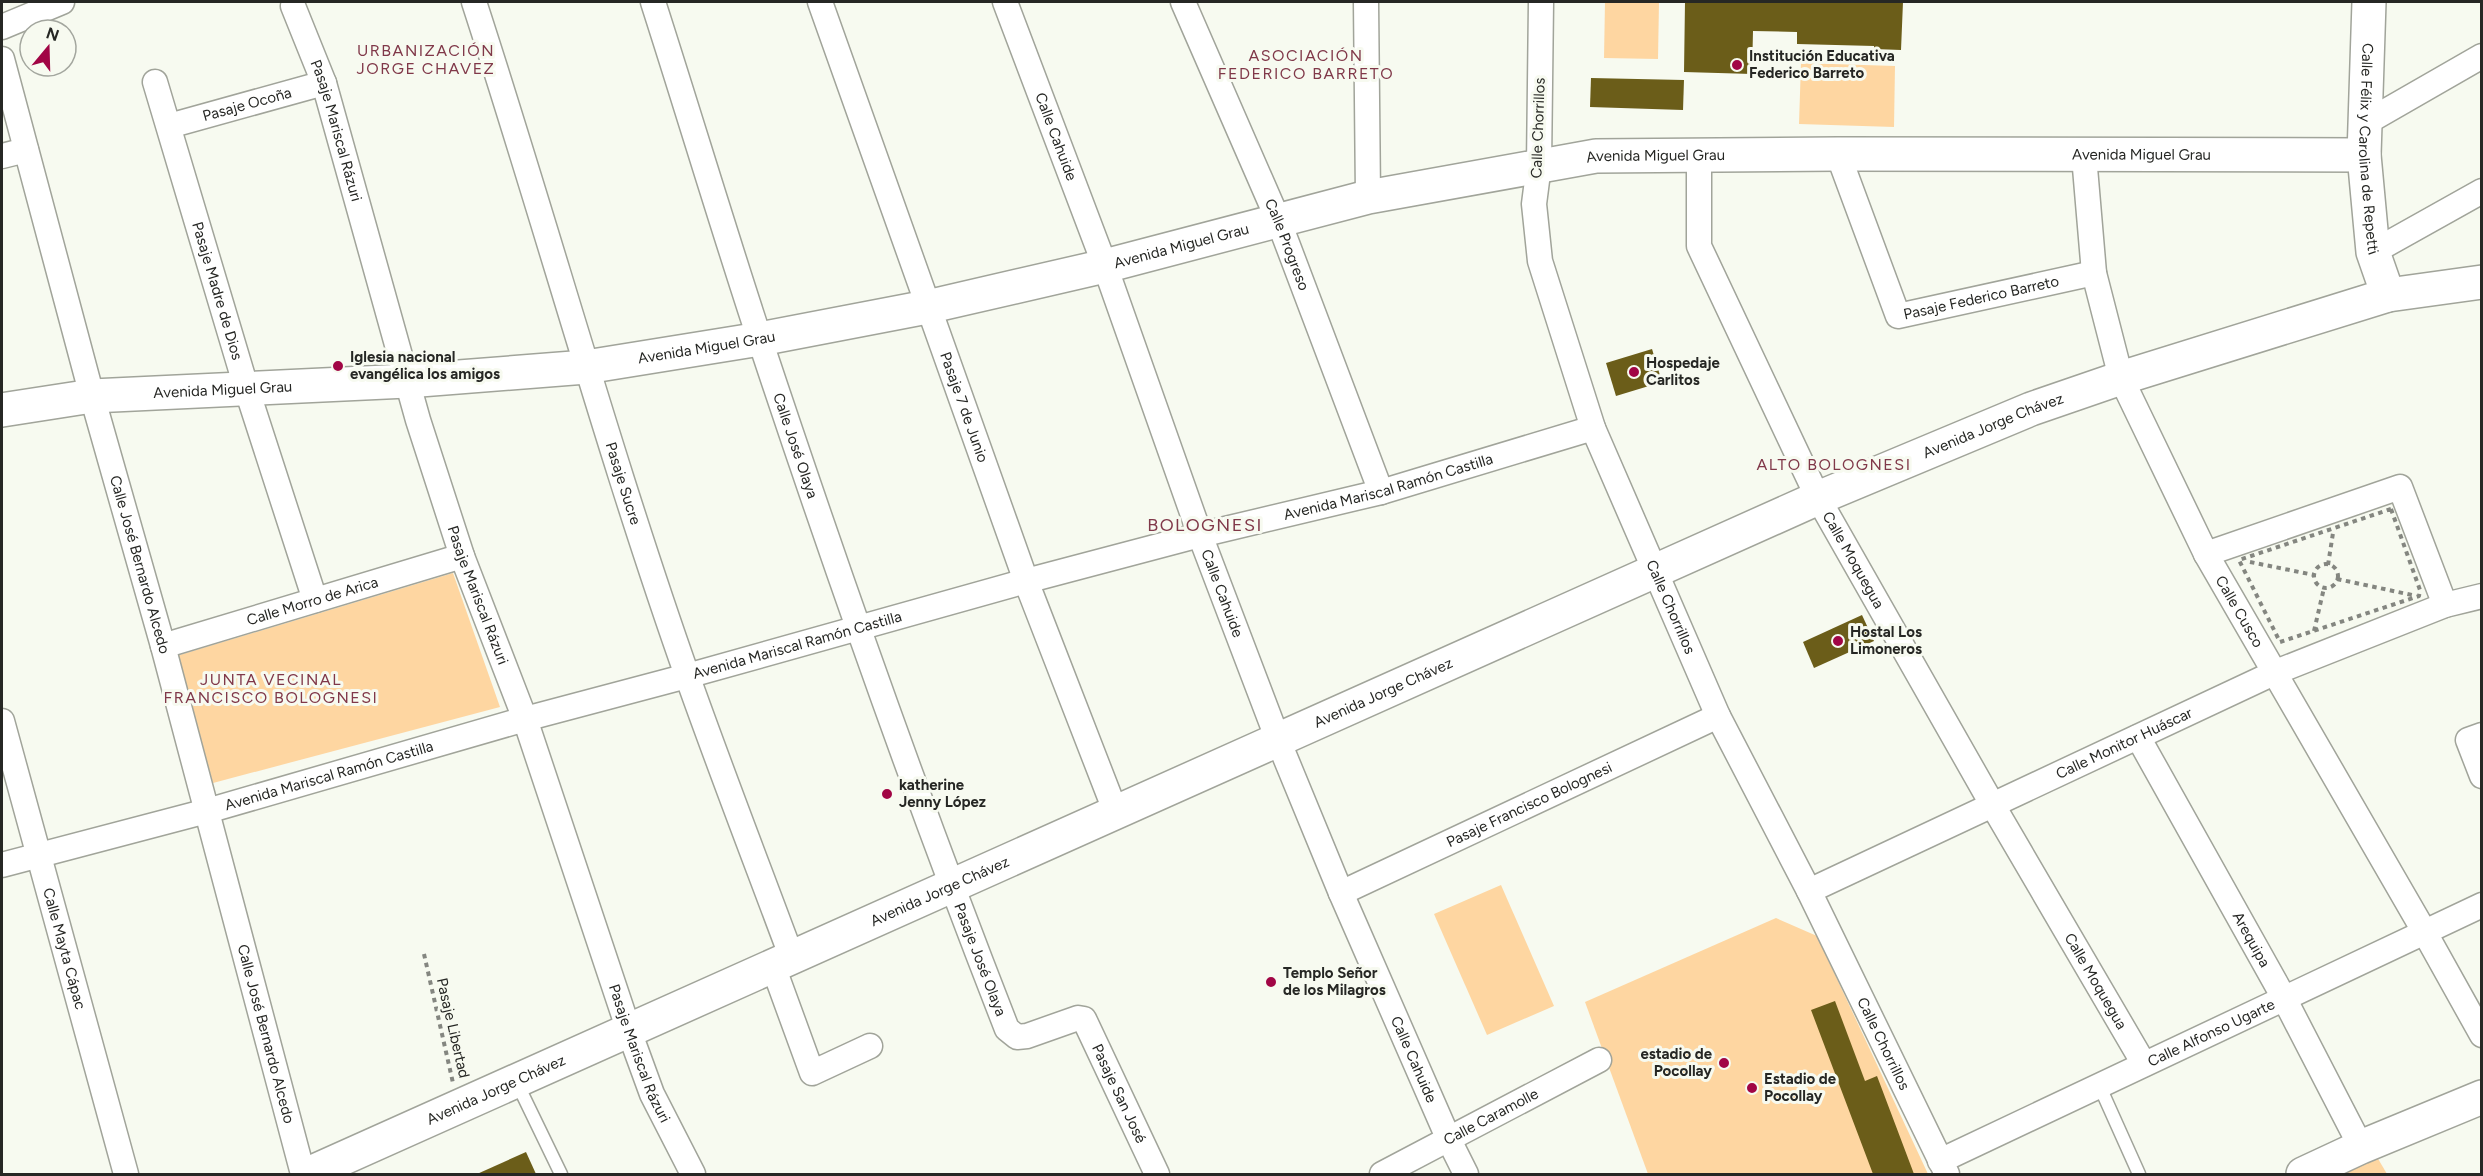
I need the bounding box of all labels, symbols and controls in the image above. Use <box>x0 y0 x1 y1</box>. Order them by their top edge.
north arrow <box>18 18 78 78</box>
text: N <box>44 23 62 45</box>
district label: URBANIZACIÓN JORGE CHAVEZ <box>357 41 495 78</box>
street label: Calle Félix y Carolina de Repetti <box>2355 43 2382 257</box>
district label: ASOCIACIÓN FEDERICO BARRETO <box>1218 46 1394 83</box>
place label: Institución Educativa Federico Barreto <box>1749 47 1895 82</box>
street label: Pasaje Mariscal Rázuri <box>307 57 366 203</box>
marker: Institución Educativa Federico Barreto <box>1730 58 1744 72</box>
street label: Calle Chorrillos <box>1527 77 1549 179</box>
street label: Pasaje Ocoña <box>201 83 293 125</box>
street label: Calle Cahuide <box>1031 90 1081 183</box>
street label: Avenida Miguel Grau <box>2072 145 2211 164</box>
street label: Avenida Miguel Grau <box>1585 146 1725 167</box>
street label: Calle Progreso <box>1261 196 1313 293</box>
street label: Pasaje Madre de Dios <box>188 220 246 362</box>
street label: Avenida Miguel Grau <box>1112 220 1251 272</box>
street label: Pasaje Federico Barreto <box>1902 272 2061 324</box>
street label: Avenida Miguel Grau <box>636 327 777 368</box>
place label: Iglesia nacional evangélica los amigos <box>350 348 500 383</box>
street label: Pasaje 7 de Junio <box>936 349 992 465</box>
place label: Hospedaje Carlitos <box>1646 354 1721 389</box>
marker: Iglesia nacional evangélica los amigos <box>331 359 345 373</box>
marker: Hospedaje Carlitos <box>1627 365 1641 379</box>
street label: Avenida Miguel Grau <box>153 377 293 402</box>
street label: Avenida Jorge Chávez <box>1920 389 2066 462</box>
street label: Calle José Olaya <box>769 391 822 501</box>
street label: Pasaje Sucre <box>602 440 645 527</box>
street label: Avenida Mariscal Ramón Castilla <box>1282 450 1495 524</box>
district label: ALTO BOLOGNESI <box>1757 455 1911 474</box>
street label: Calle José Bernardo Alcedo <box>106 473 174 656</box>
street label: Calle Moquegua <box>1819 508 1888 612</box>
district label: BOLOGNESI <box>1147 514 1263 536</box>
street label: Pasaje Mariscal Rázuri <box>444 523 512 667</box>
street label: Calle Cahuide <box>1197 547 1247 640</box>
street label: Calle Chorrillos <box>1642 557 1699 657</box>
street label: Calle Morro de Arica <box>245 573 380 629</box>
street label: Calle Cusco <box>2212 573 2267 651</box>
street label: Avenida Mariscal Ramón Castilla <box>691 607 904 683</box>
place label: Hostal Los Limoneros <box>1850 623 1922 658</box>
marker: Hostal Los Limoneros <box>1831 634 1845 648</box>
street label: Avenida Jorge Chávez <box>1311 654 1455 732</box>
district label: JUNTA VECINAL FRANCISCO BOLOGNESI <box>164 670 378 707</box>
street label: Calle Monitor Huáscar <box>2053 704 2195 783</box>
street label: Avenida Mariscal Ramón Castilla <box>223 737 435 814</box>
street label: Pasaje Francisco Bolognesi <box>1444 758 1615 851</box>
place label: katherine Jenny López <box>899 776 986 811</box>
marker: katherine Jenny López <box>880 787 894 801</box>
street label: Avenida Jorge Chávez <box>867 852 1012 930</box>
street label: Calle Mayta Cápac <box>39 886 90 1011</box>
street label: Pasaje José Olaya <box>950 900 1010 1019</box>
street label: Arequipa <box>2229 909 2274 970</box>
street label: Calle Moquegua <box>2060 930 2131 1033</box>
street label: Calle José Bernardo Alcedo <box>234 942 298 1126</box>
place label: Templo Señor de los Milagros <box>1283 964 1386 999</box>
marker: Templo Señor de los Milagros <box>1264 975 1278 989</box>
street label: Pasaje Libertad <box>433 976 473 1080</box>
street label: Pasaje Mariscal Rázuri <box>605 982 674 1126</box>
street label: Calle Chorrillos <box>1853 994 1914 1093</box>
street label: Calle Alfonso Ugarte <box>2145 995 2278 1071</box>
street label: Calle Cahuide <box>1387 1013 1441 1105</box>
street label: Pasaje San José <box>1088 1041 1150 1146</box>
place label: estadio de Pocollay <box>1640 1045 1713 1080</box>
street label: Avenida Jorge Chávez <box>424 1051 568 1129</box>
marker: estadio de Pocollay <box>1717 1056 1731 1070</box>
place label: Estadio de Pocollay <box>1764 1070 1837 1105</box>
marker: Estadio de Pocollay <box>1745 1081 1759 1095</box>
street label: Calle Caramolle <box>1440 1085 1541 1149</box>

